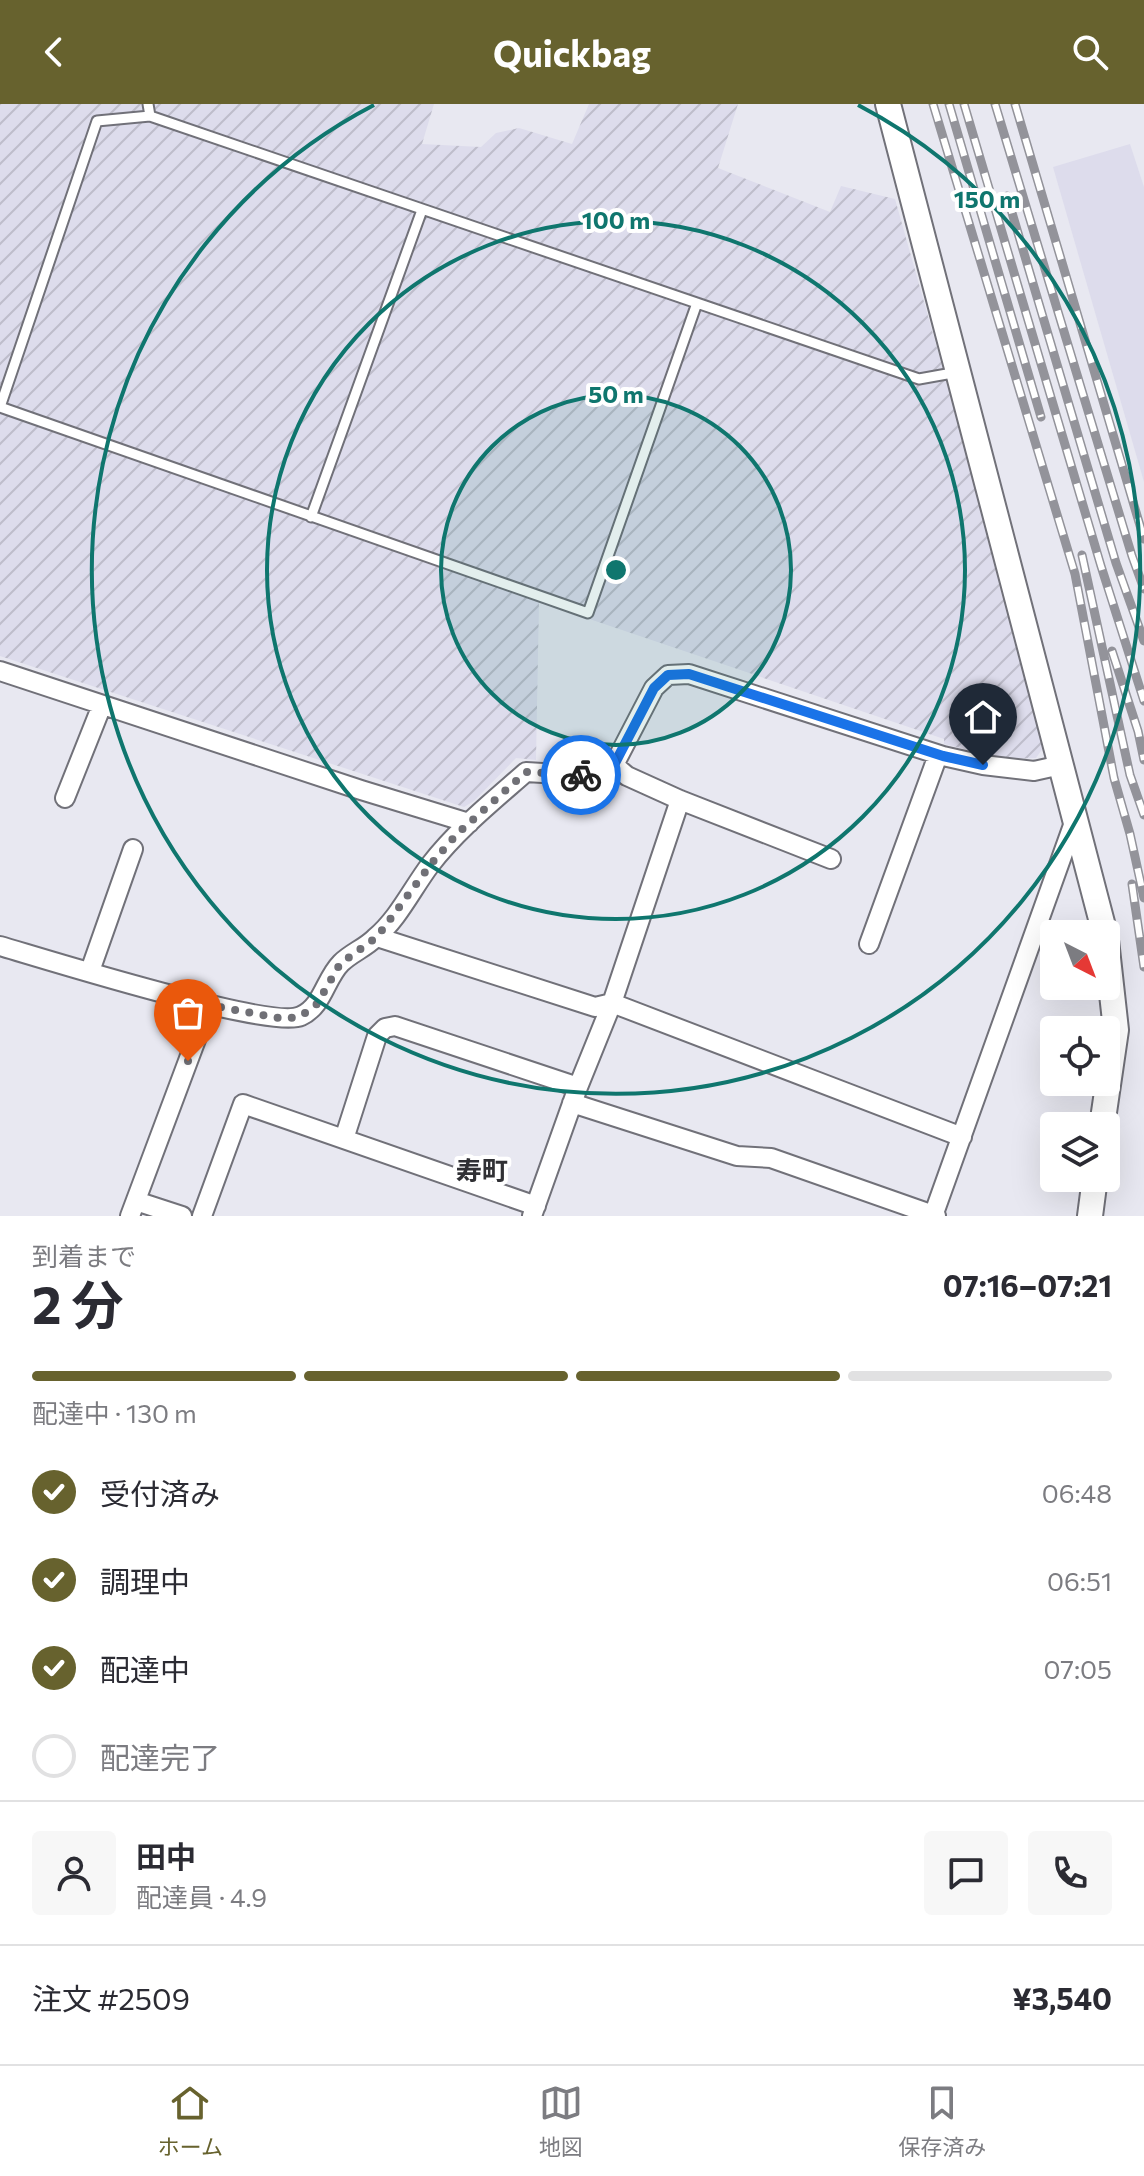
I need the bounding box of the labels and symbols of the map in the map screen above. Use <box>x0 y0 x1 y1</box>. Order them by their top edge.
text: 150 m <box>954 184 1020 213</box>
text: 100 m <box>582 205 650 234</box>
text: 50 m <box>588 379 644 408</box>
centre of rings <box>602 556 630 584</box>
pin <box>949 683 1017 765</box>
courier <box>541 735 621 815</box>
north arrow <box>1040 920 1120 1000</box>
pin <box>154 979 222 1061</box>
district label: 寿町 <box>456 1154 508 1185</box>

